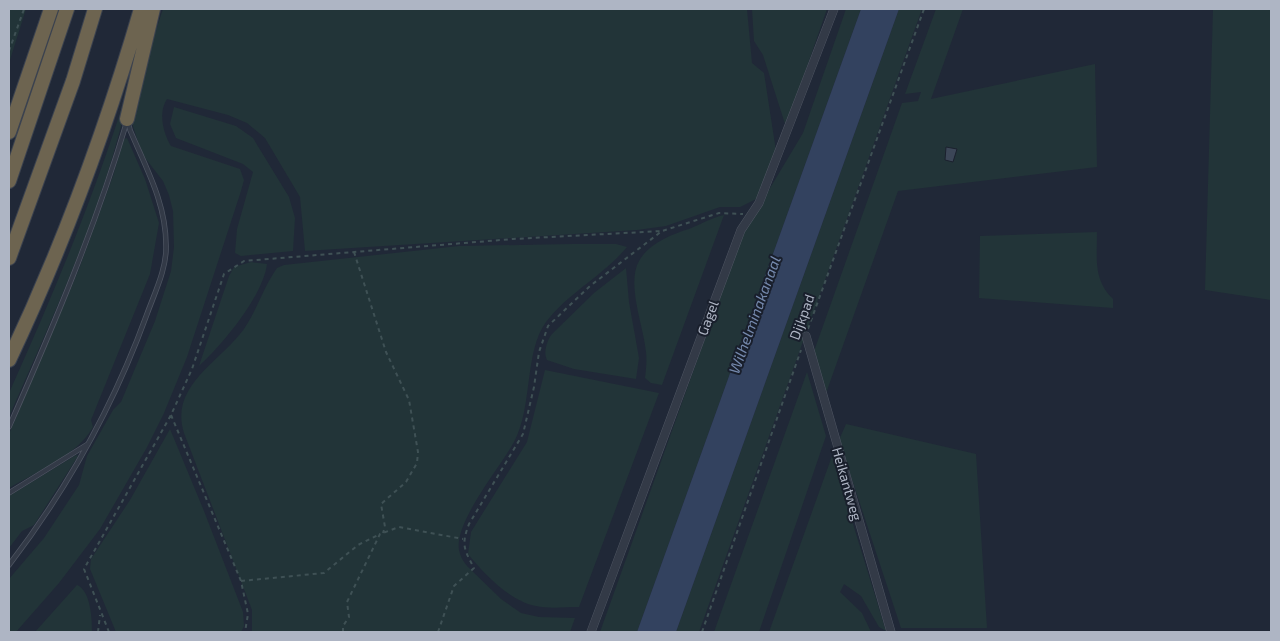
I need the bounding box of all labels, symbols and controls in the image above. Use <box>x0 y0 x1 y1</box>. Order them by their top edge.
water label: Wilhelminakanaal <box>724 253 784 376</box>
street label: Dijkpad <box>785 292 818 342</box>
street label: Gagel <box>693 297 722 338</box>
street label: Heikantweg <box>829 445 866 523</box>

